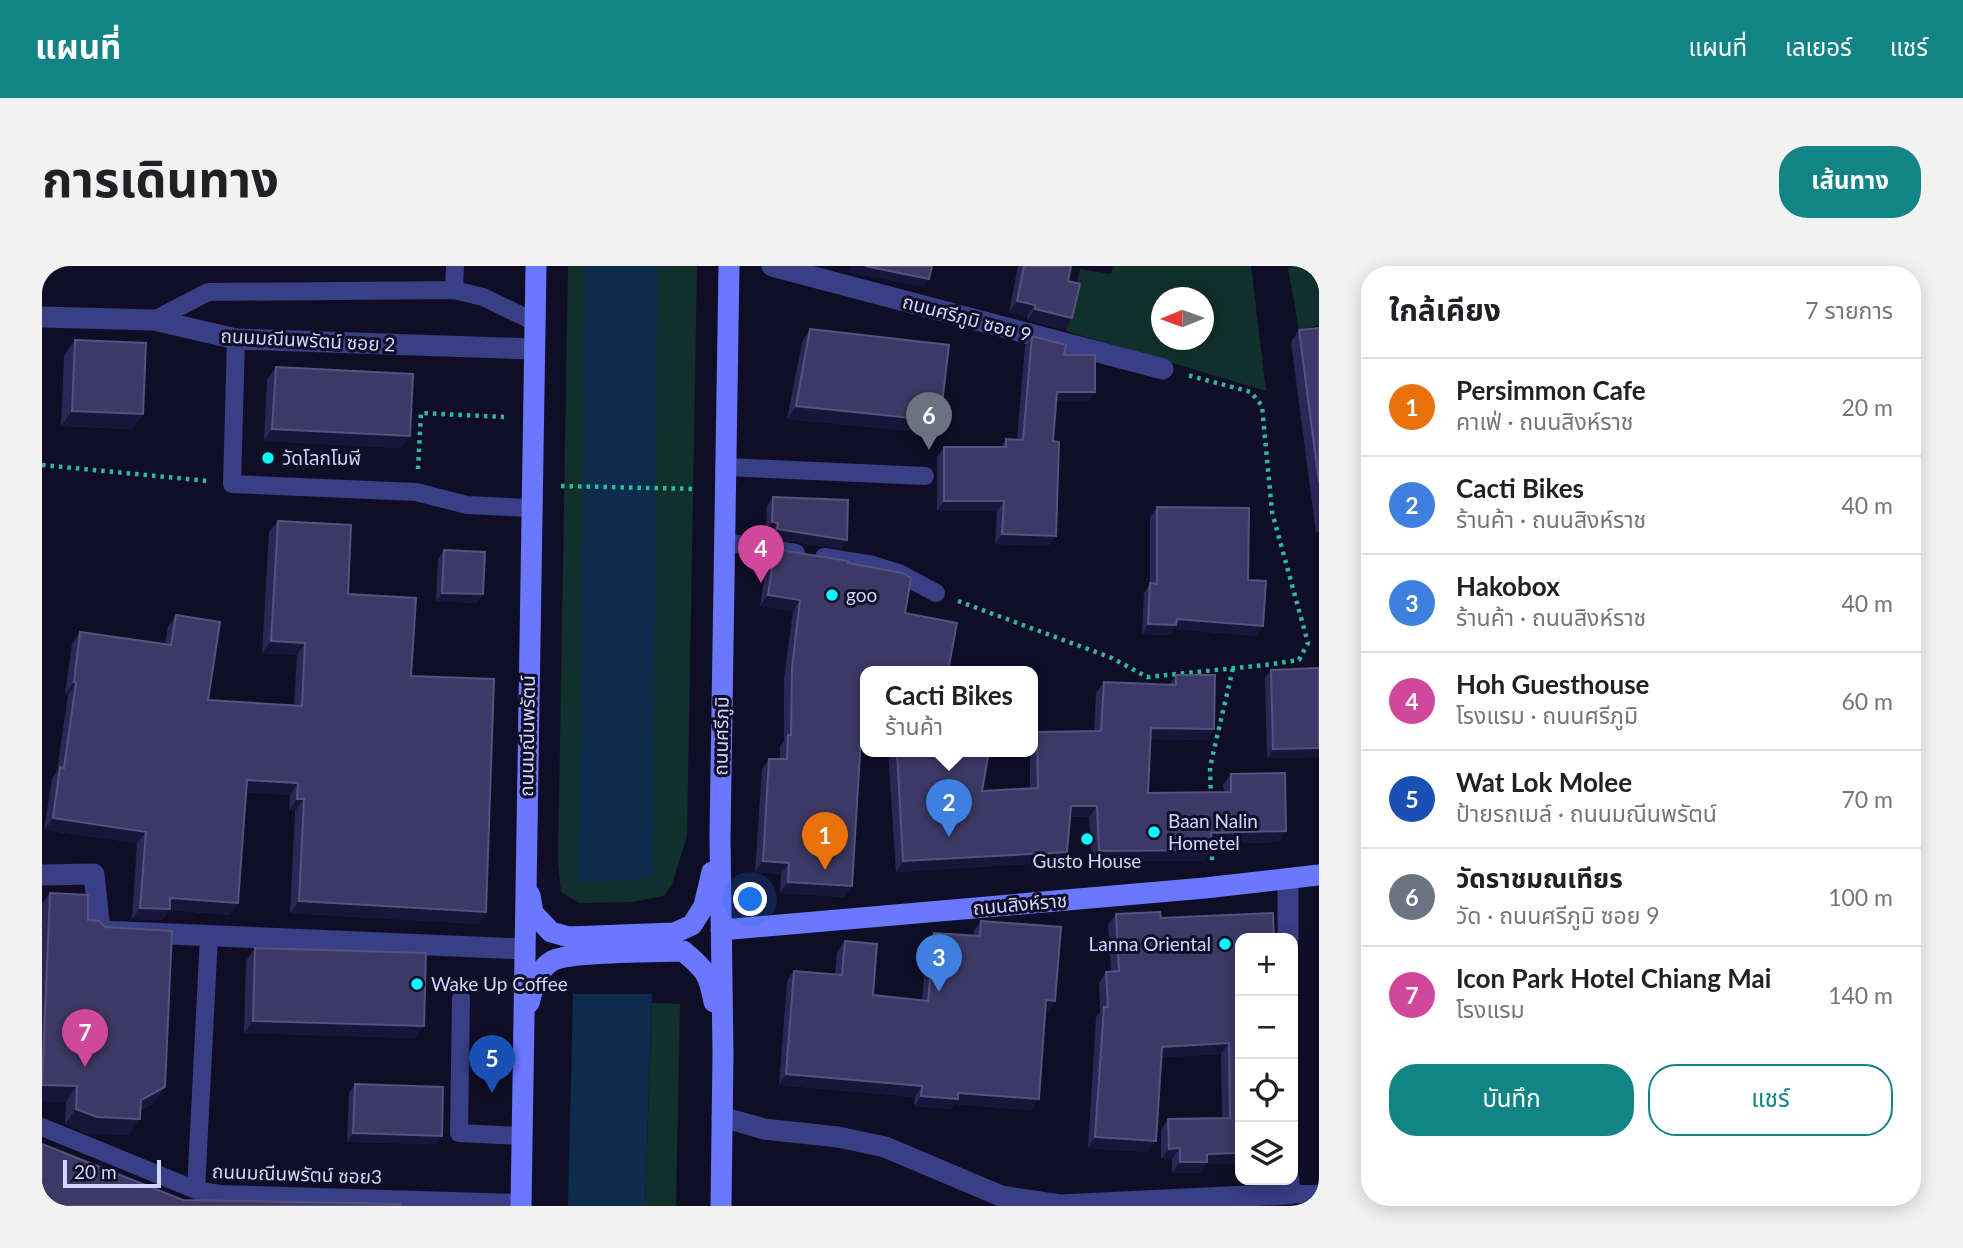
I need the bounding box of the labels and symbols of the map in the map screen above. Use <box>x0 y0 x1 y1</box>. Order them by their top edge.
north arrow <box>1151 287 1214 350</box>
street label: ถนนศรีภูมิ ซอย 9 <box>900 289 1034 348</box>
street label: ถนนมณีนพรัตน์ ซอย 2 <box>220 323 396 356</box>
pin: 6 <box>906 392 952 450</box>
place label: วัดโลกโมฬี <box>282 446 361 469</box>
marker: วัดโลกโมฬี <box>260 450 276 466</box>
pin: 4 <box>738 525 784 583</box>
place label: goo <box>846 583 877 606</box>
marker: goo <box>824 587 840 603</box>
street label: ถนนมณีนพรัตน์ <box>514 675 539 797</box>
street label: ถนนศรีภูมิ <box>708 696 735 776</box>
pin: 2 <box>926 779 972 837</box>
place label: Baan Nalin Hometel <box>1168 809 1258 854</box>
pin: 1 <box>802 812 848 870</box>
marker: Baan Nalin Hometel <box>1146 824 1162 840</box>
marker: Gusto House <box>1079 831 1095 847</box>
place label: Gusto House <box>1033 849 1141 872</box>
your location <box>733 882 767 916</box>
street label: ถนนสิงห์ราช <box>972 888 1068 919</box>
place label: Lanna Oriental <box>1089 932 1211 955</box>
pin: 3 <box>916 934 962 992</box>
marker: Lanna Oriental <box>1217 936 1233 952</box>
place label: Wake Up Coffee <box>431 972 568 995</box>
marker: Wake Up Coffee <box>409 976 425 992</box>
pin: 7 <box>62 1009 108 1067</box>
pin: 5 <box>469 1035 515 1093</box>
scale bar <box>63 1157 161 1189</box>
street label: ถนนมณีนพรัตน์ ซอย3 <box>212 1159 382 1188</box>

